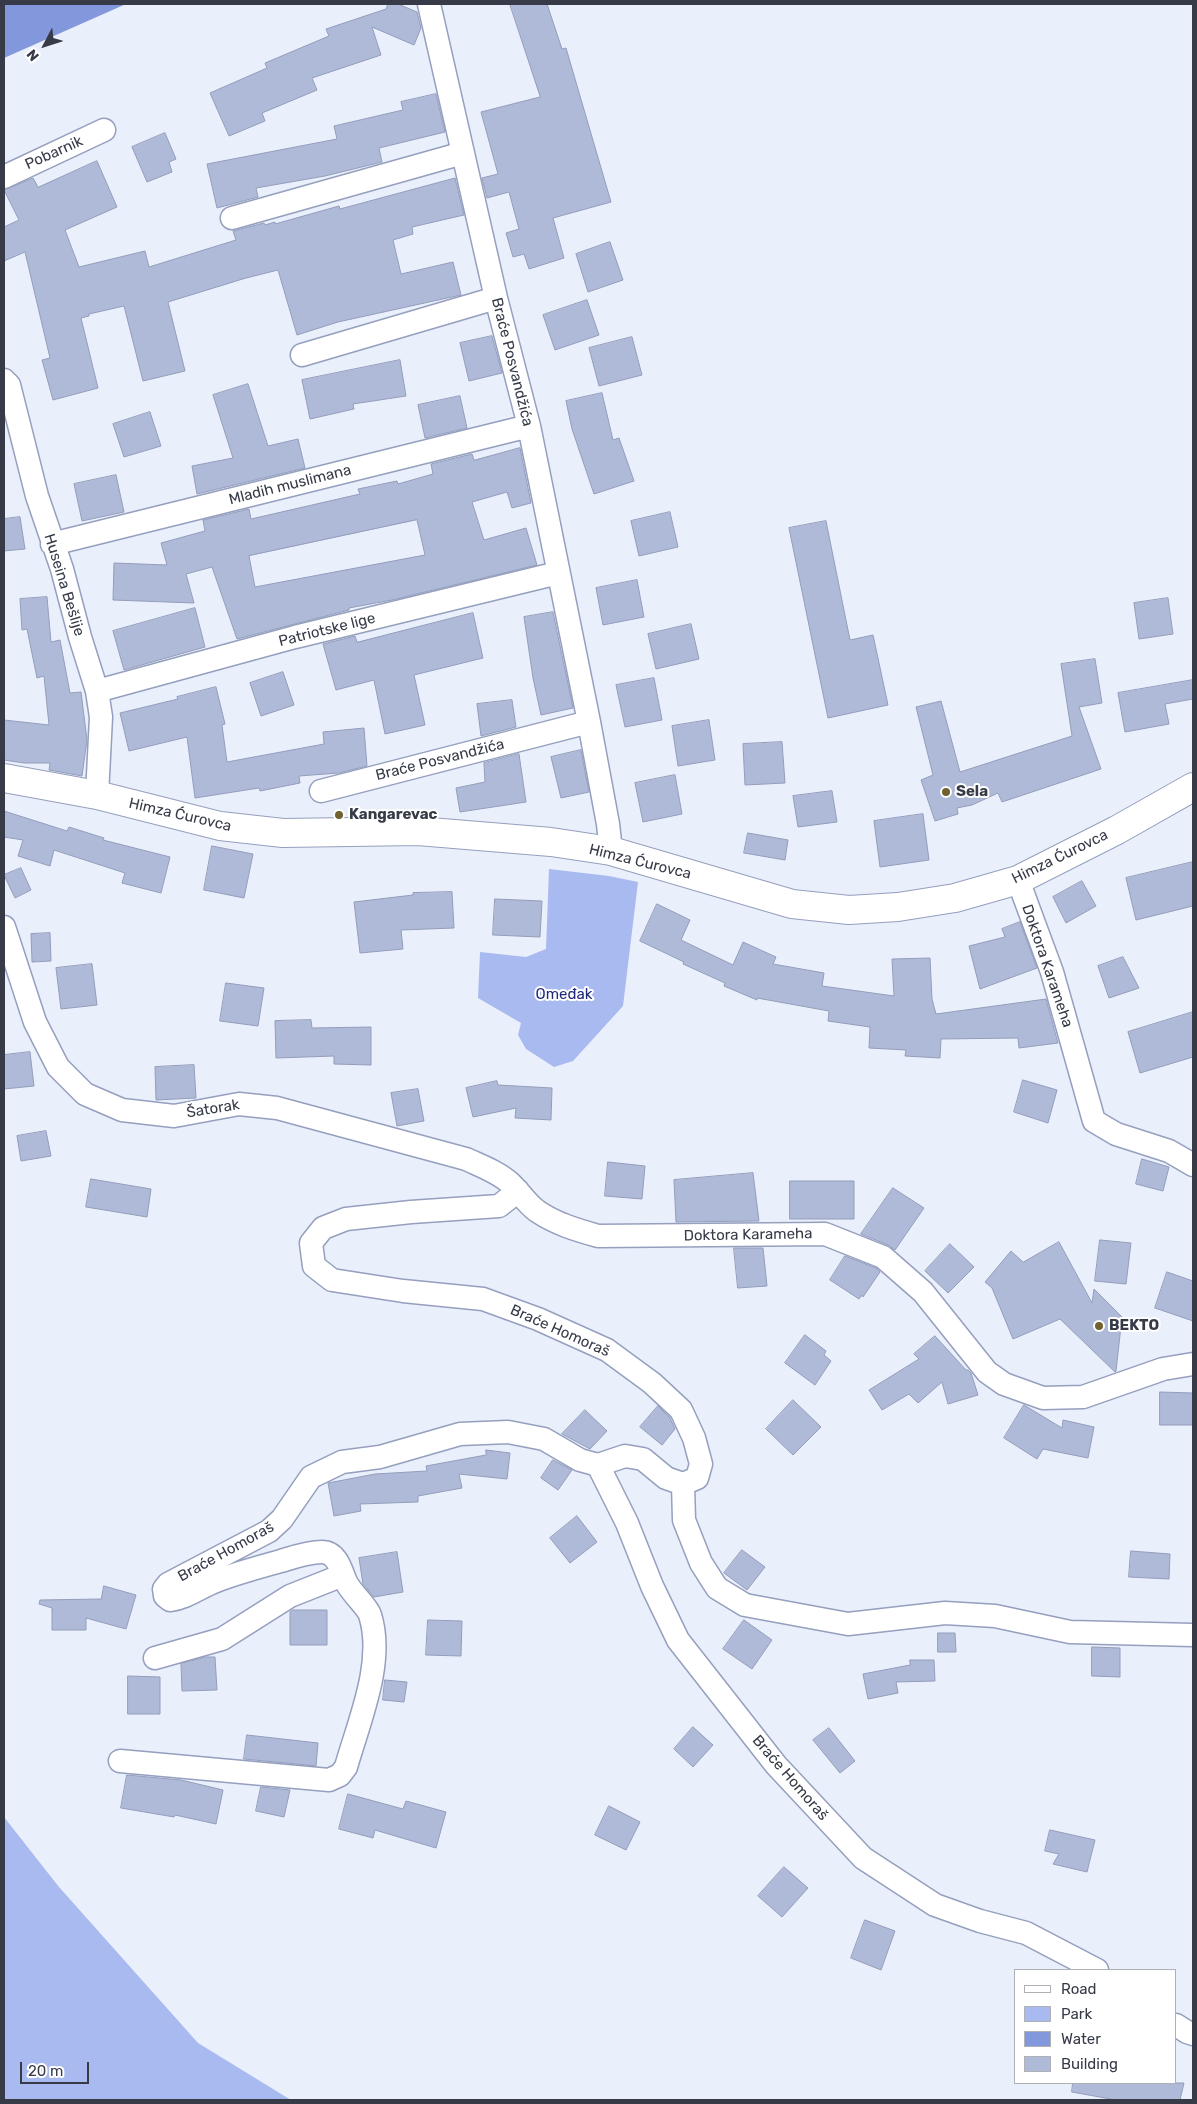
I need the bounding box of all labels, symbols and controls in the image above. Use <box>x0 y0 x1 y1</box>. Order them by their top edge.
north arrow <box>20 20 70 70</box>
text: N <box>23 46 43 64</box>
street label: Pobarnik <box>22 132 86 174</box>
street label: Braće Posvandžića <box>487 296 537 428</box>
street label: Mladih muslimana <box>227 461 353 509</box>
street label: Huseina Bešlije <box>40 532 88 638</box>
street label: Patriotske lige <box>277 609 377 651</box>
street label: Braće Posvandžića <box>374 735 506 785</box>
place label: Sela <box>956 783 988 801</box>
marker: Sela <box>940 786 952 798</box>
street label: Himza Ćurovca <box>127 794 233 836</box>
place label: Kangarevac <box>349 806 437 824</box>
marker: Kangarevac <box>333 809 345 821</box>
street label: Himza Ćurovca <box>1009 826 1111 888</box>
street label: Himza Ćurovca <box>587 841 693 883</box>
street label: Doktora Karameha <box>1018 902 1076 1030</box>
park label: Omeđak <box>536 986 592 1004</box>
street label: Šatorak <box>185 1096 241 1122</box>
street label: Doktora Karameha <box>683 1225 813 1245</box>
street label: Braće Homoraš <box>507 1301 613 1361</box>
place label: BEKTO <box>1109 1317 1159 1335</box>
marker: BEKTO <box>1093 1320 1105 1332</box>
street label: Braće Homoraš <box>175 1518 277 1586</box>
street label: Braće Homoraš <box>748 1732 832 1824</box>
legend <box>1014 1969 1177 2084</box>
text: Road <box>1061 1980 1097 1998</box>
text: Park <box>1061 2005 1092 2023</box>
text: Water <box>1061 2030 1101 2048</box>
scale bar <box>22 2052 91 2084</box>
text: Building <box>1061 2055 1118 2073</box>
text: 20 m <box>28 2062 63 2080</box>

